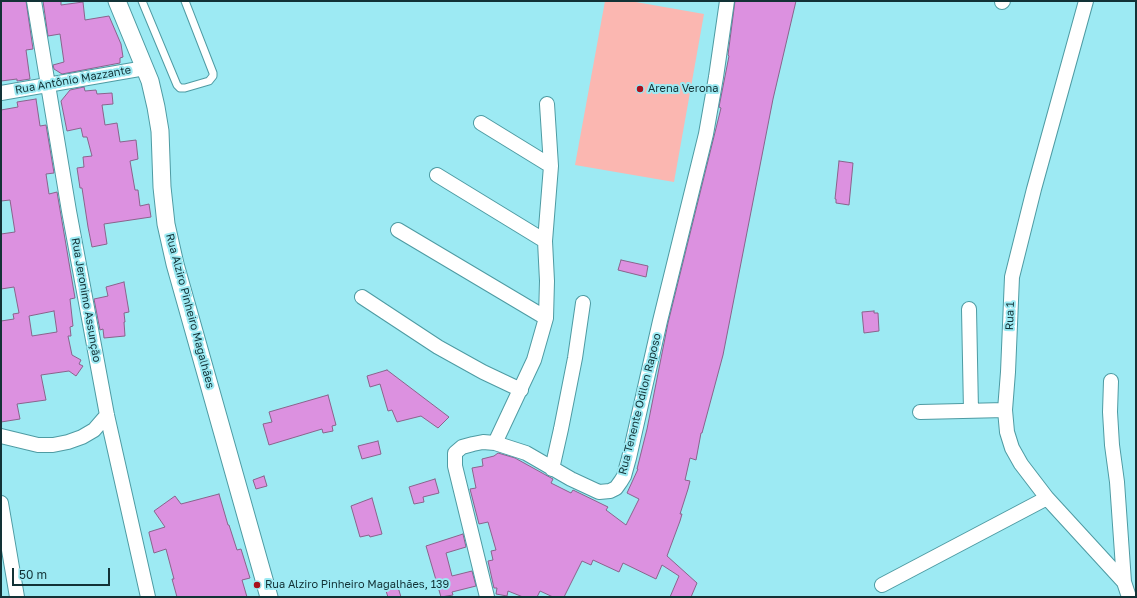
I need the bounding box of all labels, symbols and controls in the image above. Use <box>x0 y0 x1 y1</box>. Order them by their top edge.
street label: Rua Antônio Mazzante <box>14 63 132 97</box>
place label: Arena Verona <box>648 82 719 96</box>
marker: Arena Verona <box>635 84 645 94</box>
street label: Rua Alziro Pinheiro Magalhães <box>163 232 217 390</box>
street label: Rua Jeronimo Assunção <box>69 237 103 363</box>
street label: Rua 1 <box>1003 302 1017 330</box>
street label: Rua Tenente Odilon Raposo <box>616 332 664 476</box>
scale bar <box>14 560 112 586</box>
text: 50 m <box>19 567 47 582</box>
place label: Rua Alziro Pinheiro Magalhães, 139 <box>265 578 449 592</box>
marker: Rua Alziro Pinheiro Magalhães, 139 <box>252 580 262 590</box>

